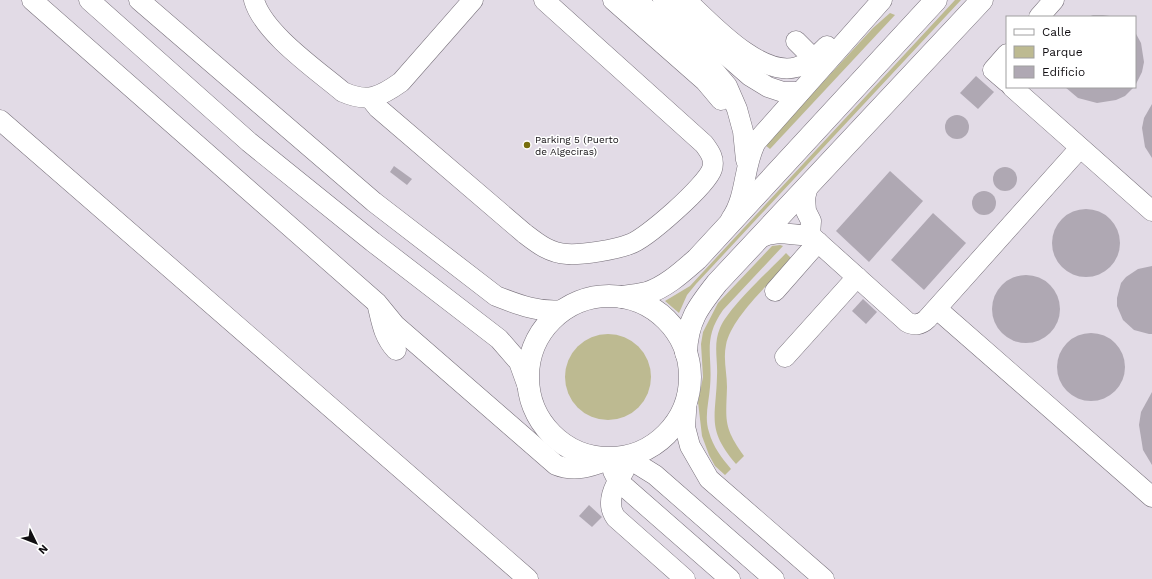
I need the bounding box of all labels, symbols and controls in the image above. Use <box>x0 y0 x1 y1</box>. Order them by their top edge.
legend <box>1006 16 1136 88</box>
text: Calle <box>1042 25 1071 39</box>
text: Parque <box>1042 45 1083 59</box>
text: Edificio <box>1042 65 1085 79</box>
place label: Parking 5 (Puerto de Algeciras) <box>535 134 619 157</box>
marker: Parking 5 (Puerto de Algeciras) <box>522 140 532 150</box>
north arrow <box>16 523 56 563</box>
text: N <box>35 542 50 557</box>

